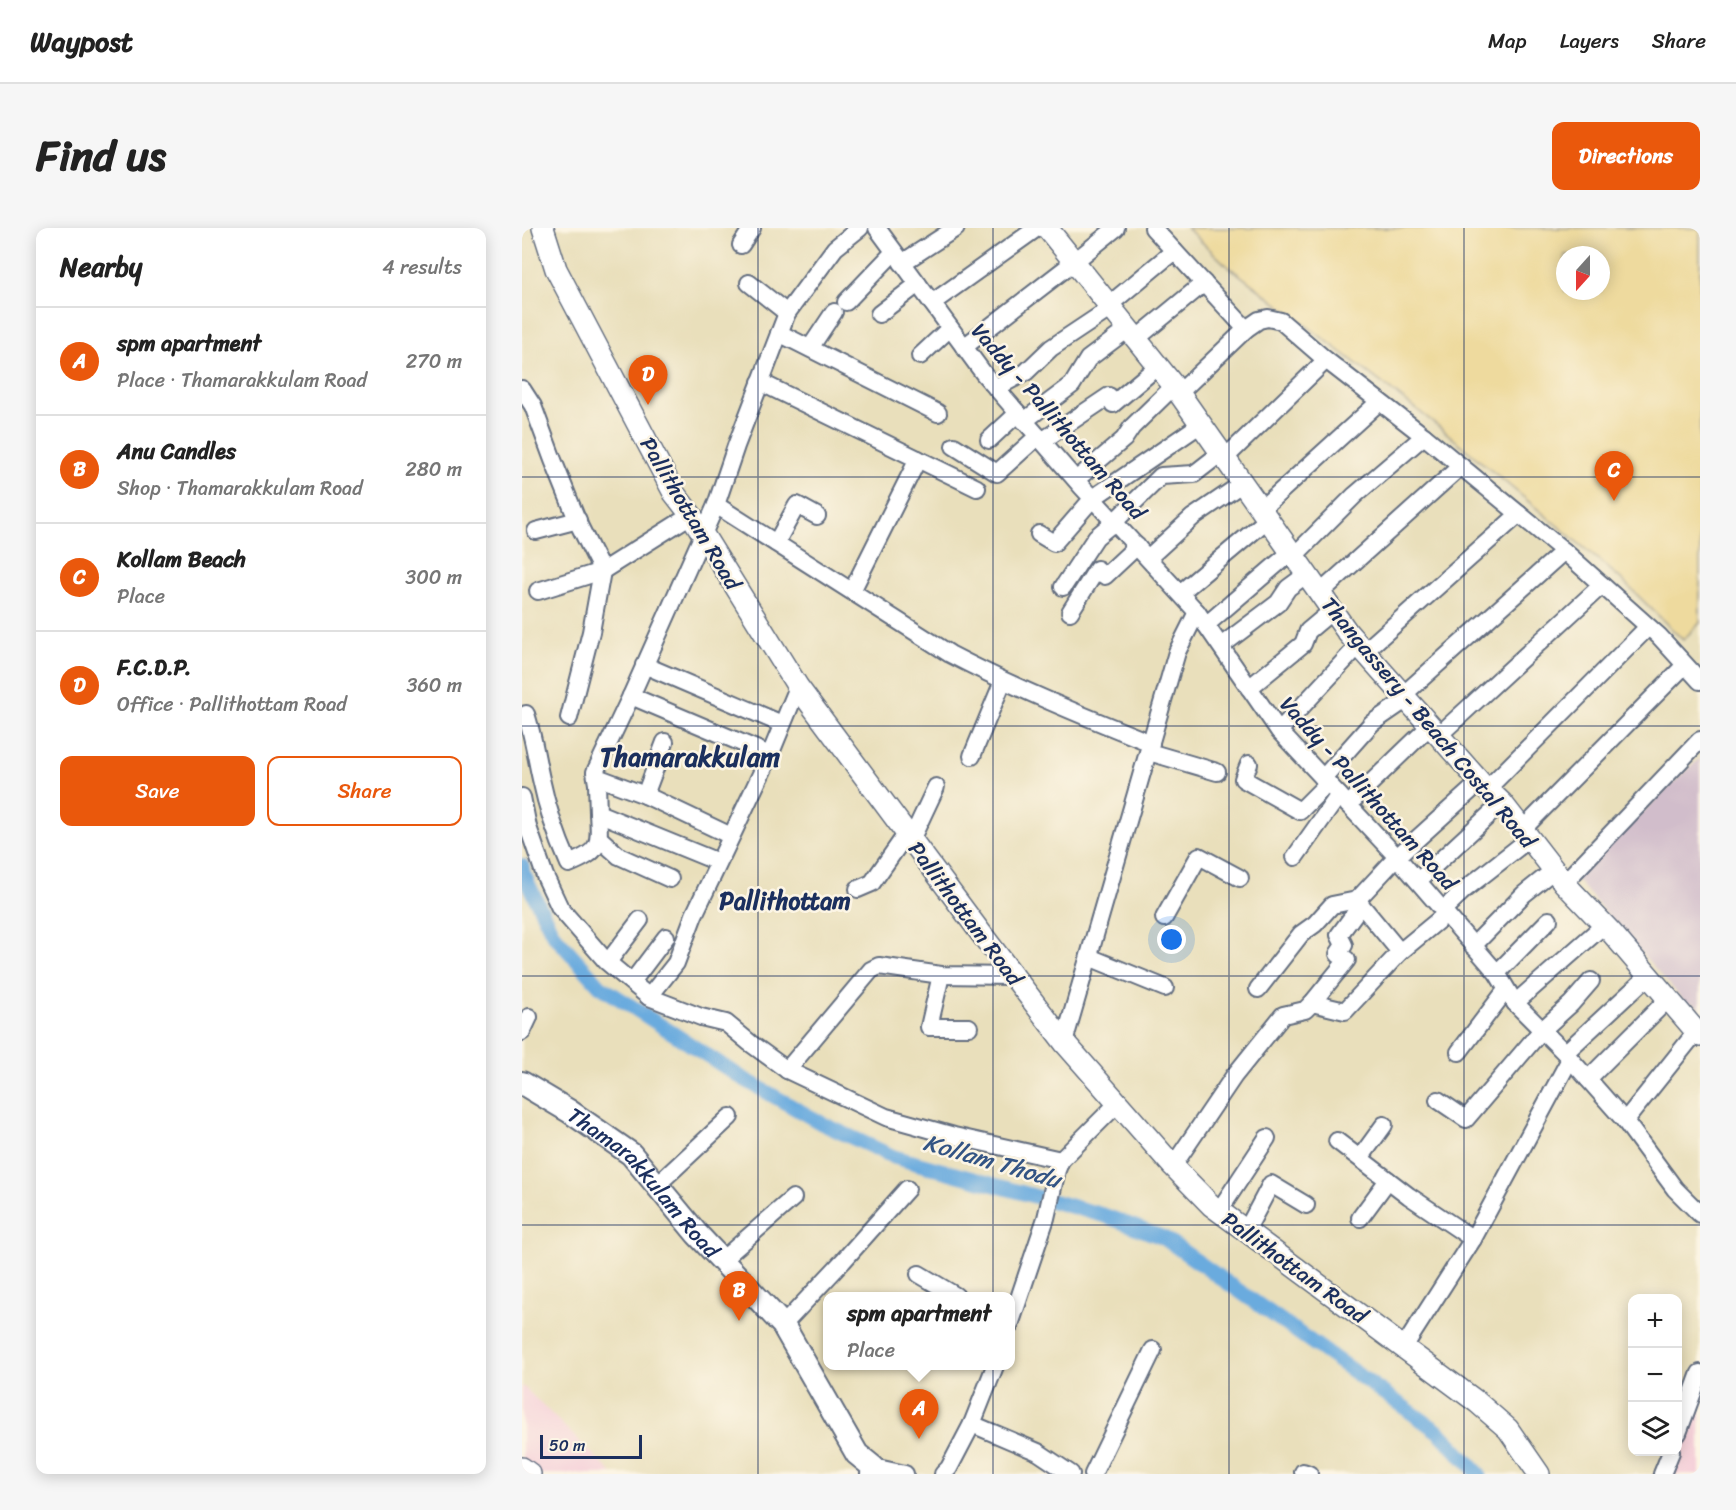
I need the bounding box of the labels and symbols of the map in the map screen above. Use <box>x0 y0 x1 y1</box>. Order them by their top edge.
north arrow <box>1556 246 1610 300</box>
street label: Vaddy - Pallithottam Road <box>961 313 1157 530</box>
pin: D <box>628 356 668 405</box>
street label: Pallithottam Road <box>629 429 753 599</box>
pin: C <box>1594 452 1634 501</box>
street label: Thangassery - Beach Costal Road <box>1311 587 1547 858</box>
street label: Vaddy - Pallithottam Road <box>1270 687 1468 901</box>
district label: Thamarakkulam <box>600 734 780 780</box>
street label: Pallithottam Road <box>898 832 1034 995</box>
district label: Pallithottam <box>719 880 851 922</box>
your location <box>1157 925 1186 954</box>
street label: Thamarakkulam Road <box>559 1096 731 1269</box>
water label: Kollam Thodu <box>919 1121 1068 1201</box>
street label: Pallithottam Road <box>1213 1201 1377 1335</box>
pin: B <box>720 1272 758 1321</box>
pin: A <box>900 1390 938 1439</box>
scale bar <box>540 1432 642 1460</box>

